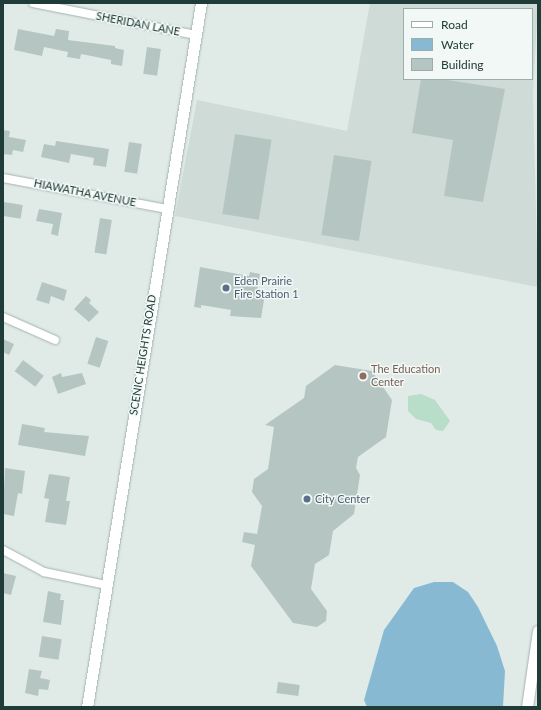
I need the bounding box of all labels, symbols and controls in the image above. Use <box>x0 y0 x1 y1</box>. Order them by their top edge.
legend <box>403 8 533 80</box>
street label: SHERIDAN LANE <box>95 9 181 39</box>
text: Road <box>441 17 468 32</box>
text: Water <box>441 37 474 52</box>
text: Building <box>441 57 484 72</box>
street label: HIAWATHA AVENUE <box>32 177 138 209</box>
place label: Eden Prairie Fire Station 1 <box>234 275 299 301</box>
marker: Eden Prairie Fire Station 1 <box>221 283 231 293</box>
street label: SCENIC HEIGHTS ROAD <box>127 294 159 416</box>
place label: The Education Center <box>371 363 440 389</box>
marker: The Education Center <box>358 371 368 381</box>
place label: City Center <box>315 492 370 506</box>
marker: City Center <box>302 494 312 504</box>

